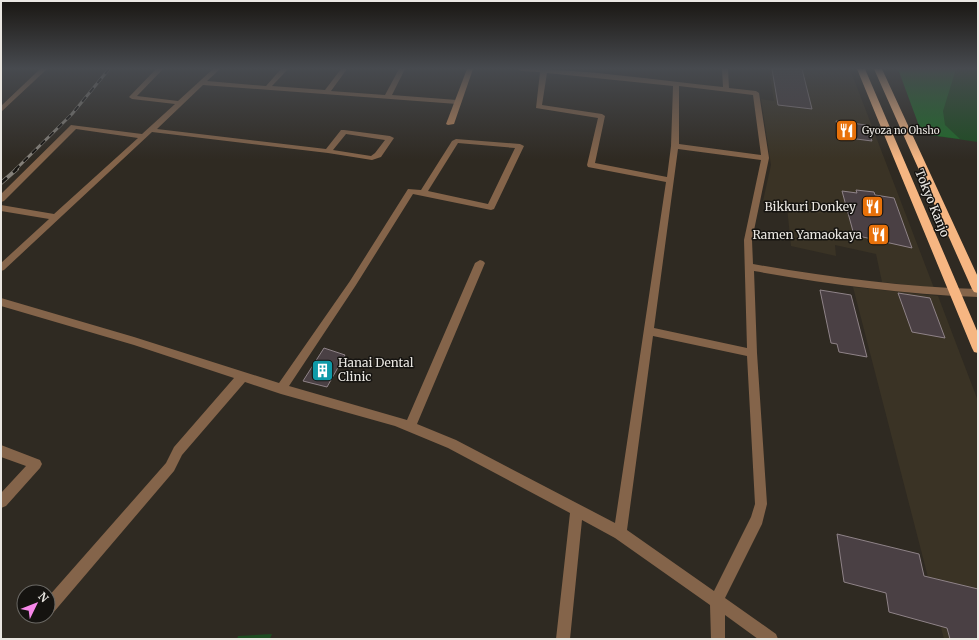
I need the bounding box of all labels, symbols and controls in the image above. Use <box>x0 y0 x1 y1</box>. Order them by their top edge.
restaurant icon: Gyoza no Ohsho <box>833 117 859 143</box>
place label: Gyoza no Ohsho <box>862 124 940 137</box>
street label: Tokyo Kanjo <box>912 166 953 239</box>
restaurant icon: Bikkuri Donkey <box>859 194 885 220</box>
place label: Bikkuri Donkey <box>765 199 856 214</box>
restaurant icon: Ramen Yamaokaya <box>865 222 891 248</box>
place label: Ramen Yamaokaya <box>752 227 863 242</box>
place label: Hanai Dental Clinic <box>338 355 414 384</box>
building icon: Hanai Dental Clinic <box>310 357 336 383</box>
north arrow <box>16 584 56 624</box>
text: N <box>35 589 52 605</box>

